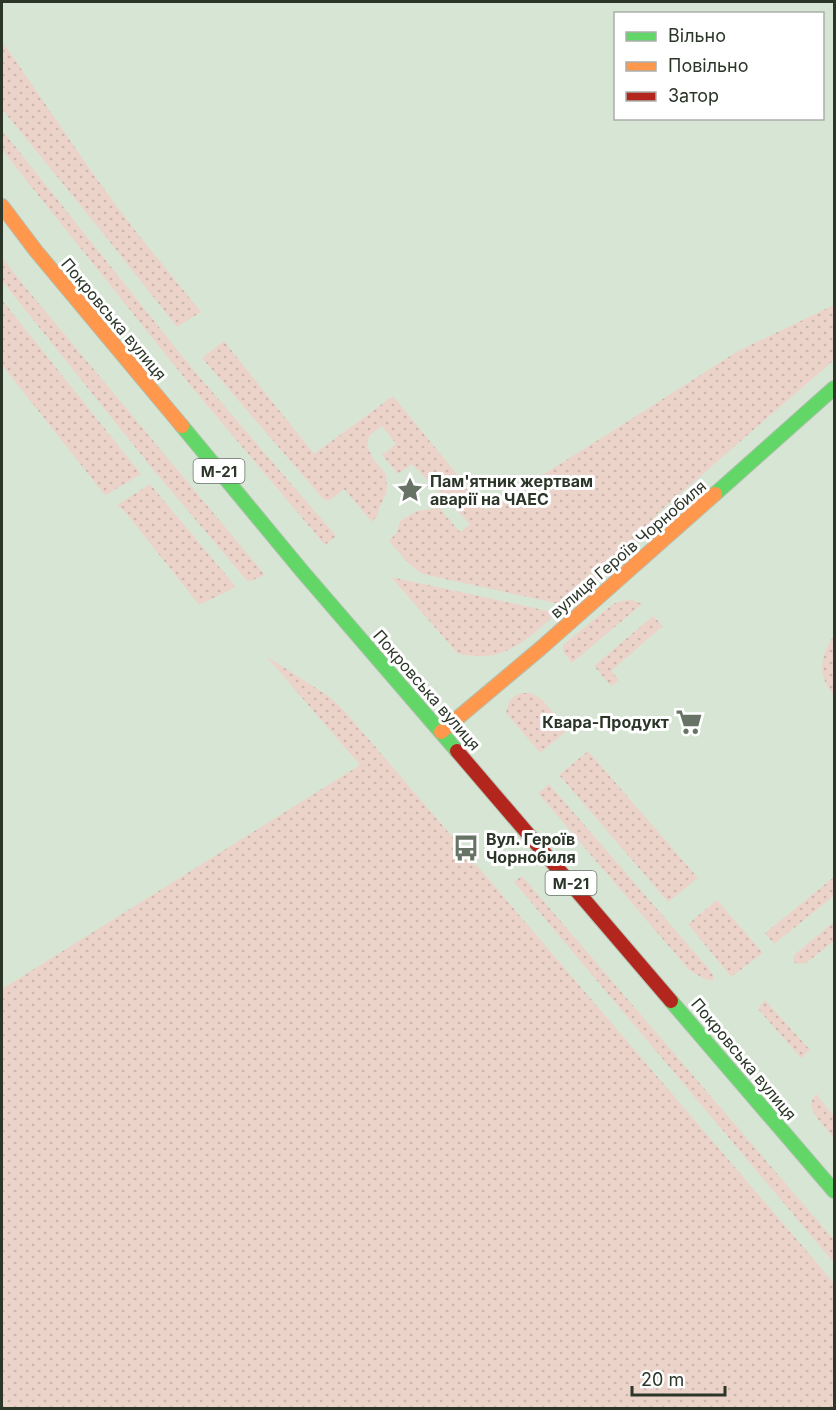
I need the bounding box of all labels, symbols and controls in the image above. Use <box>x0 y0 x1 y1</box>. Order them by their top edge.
legend <box>614 12 824 120</box>
text: Вільно <box>668 25 726 46</box>
text: Повільно <box>668 55 749 76</box>
text: Затор <box>668 85 719 106</box>
street label: Покровська вулиця <box>57 254 171 384</box>
road number: М-21 <box>194 459 244 483</box>
place label: Пам'ятник жертвам аварії на ЧАЕС <box>430 471 593 509</box>
place icon: Пам'ятник жертвам аварії на ЧАЕС <box>395 475 425 505</box>
street label: вулиця Героїв Чорнобиля <box>546 476 710 622</box>
street label: Покровська вулиця <box>369 626 485 754</box>
supermarket icon: Квара-Продукт <box>674 707 704 737</box>
place label: Квара-Продукт <box>542 712 669 732</box>
place label: Вул. Героїв Чорнобиля <box>486 829 576 867</box>
bus stop icon: Вул. Героїв Чорнобиля <box>451 833 481 863</box>
road number: М-21 <box>546 871 596 895</box>
street label: Покровська вулиця <box>687 994 801 1124</box>
scale bar <box>632 1359 725 1397</box>
text: 20 m <box>641 1369 684 1390</box>

